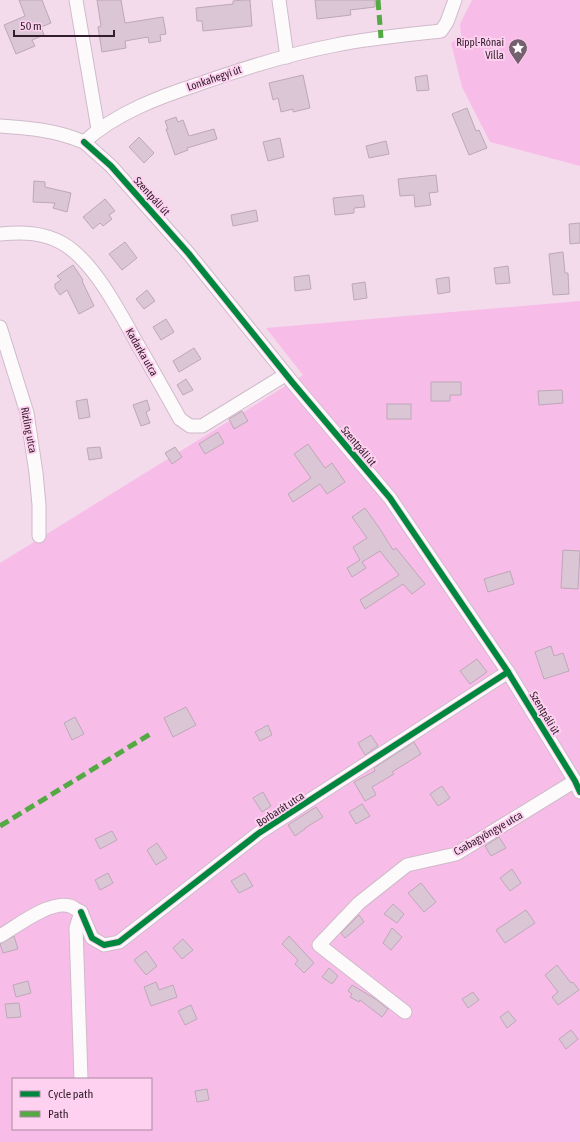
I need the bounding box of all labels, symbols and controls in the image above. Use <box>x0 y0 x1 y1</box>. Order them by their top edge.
scale bar <box>14 12 114 38</box>
text: 50 m <box>20 19 42 33</box>
place label: Rippl-Rónai Villa <box>456 36 504 61</box>
place icon: Rippl-Rónai Villa <box>507 37 529 65</box>
street label: Lonkahegyi út <box>185 63 243 93</box>
street label: Szentpáli út <box>132 174 172 218</box>
street label: Kadarka utca <box>124 326 160 378</box>
street label: Rizling utca <box>19 406 39 454</box>
street label: Szentpáli út <box>339 424 379 468</box>
street label: Szentpáli út <box>528 689 562 737</box>
street label: Borbarát utca <box>254 789 306 829</box>
street label: Csabagyöngye utca <box>452 809 524 857</box>
legend <box>12 1078 152 1130</box>
text: Cycle path <box>48 1087 93 1101</box>
text: Path <box>48 1107 69 1121</box>

